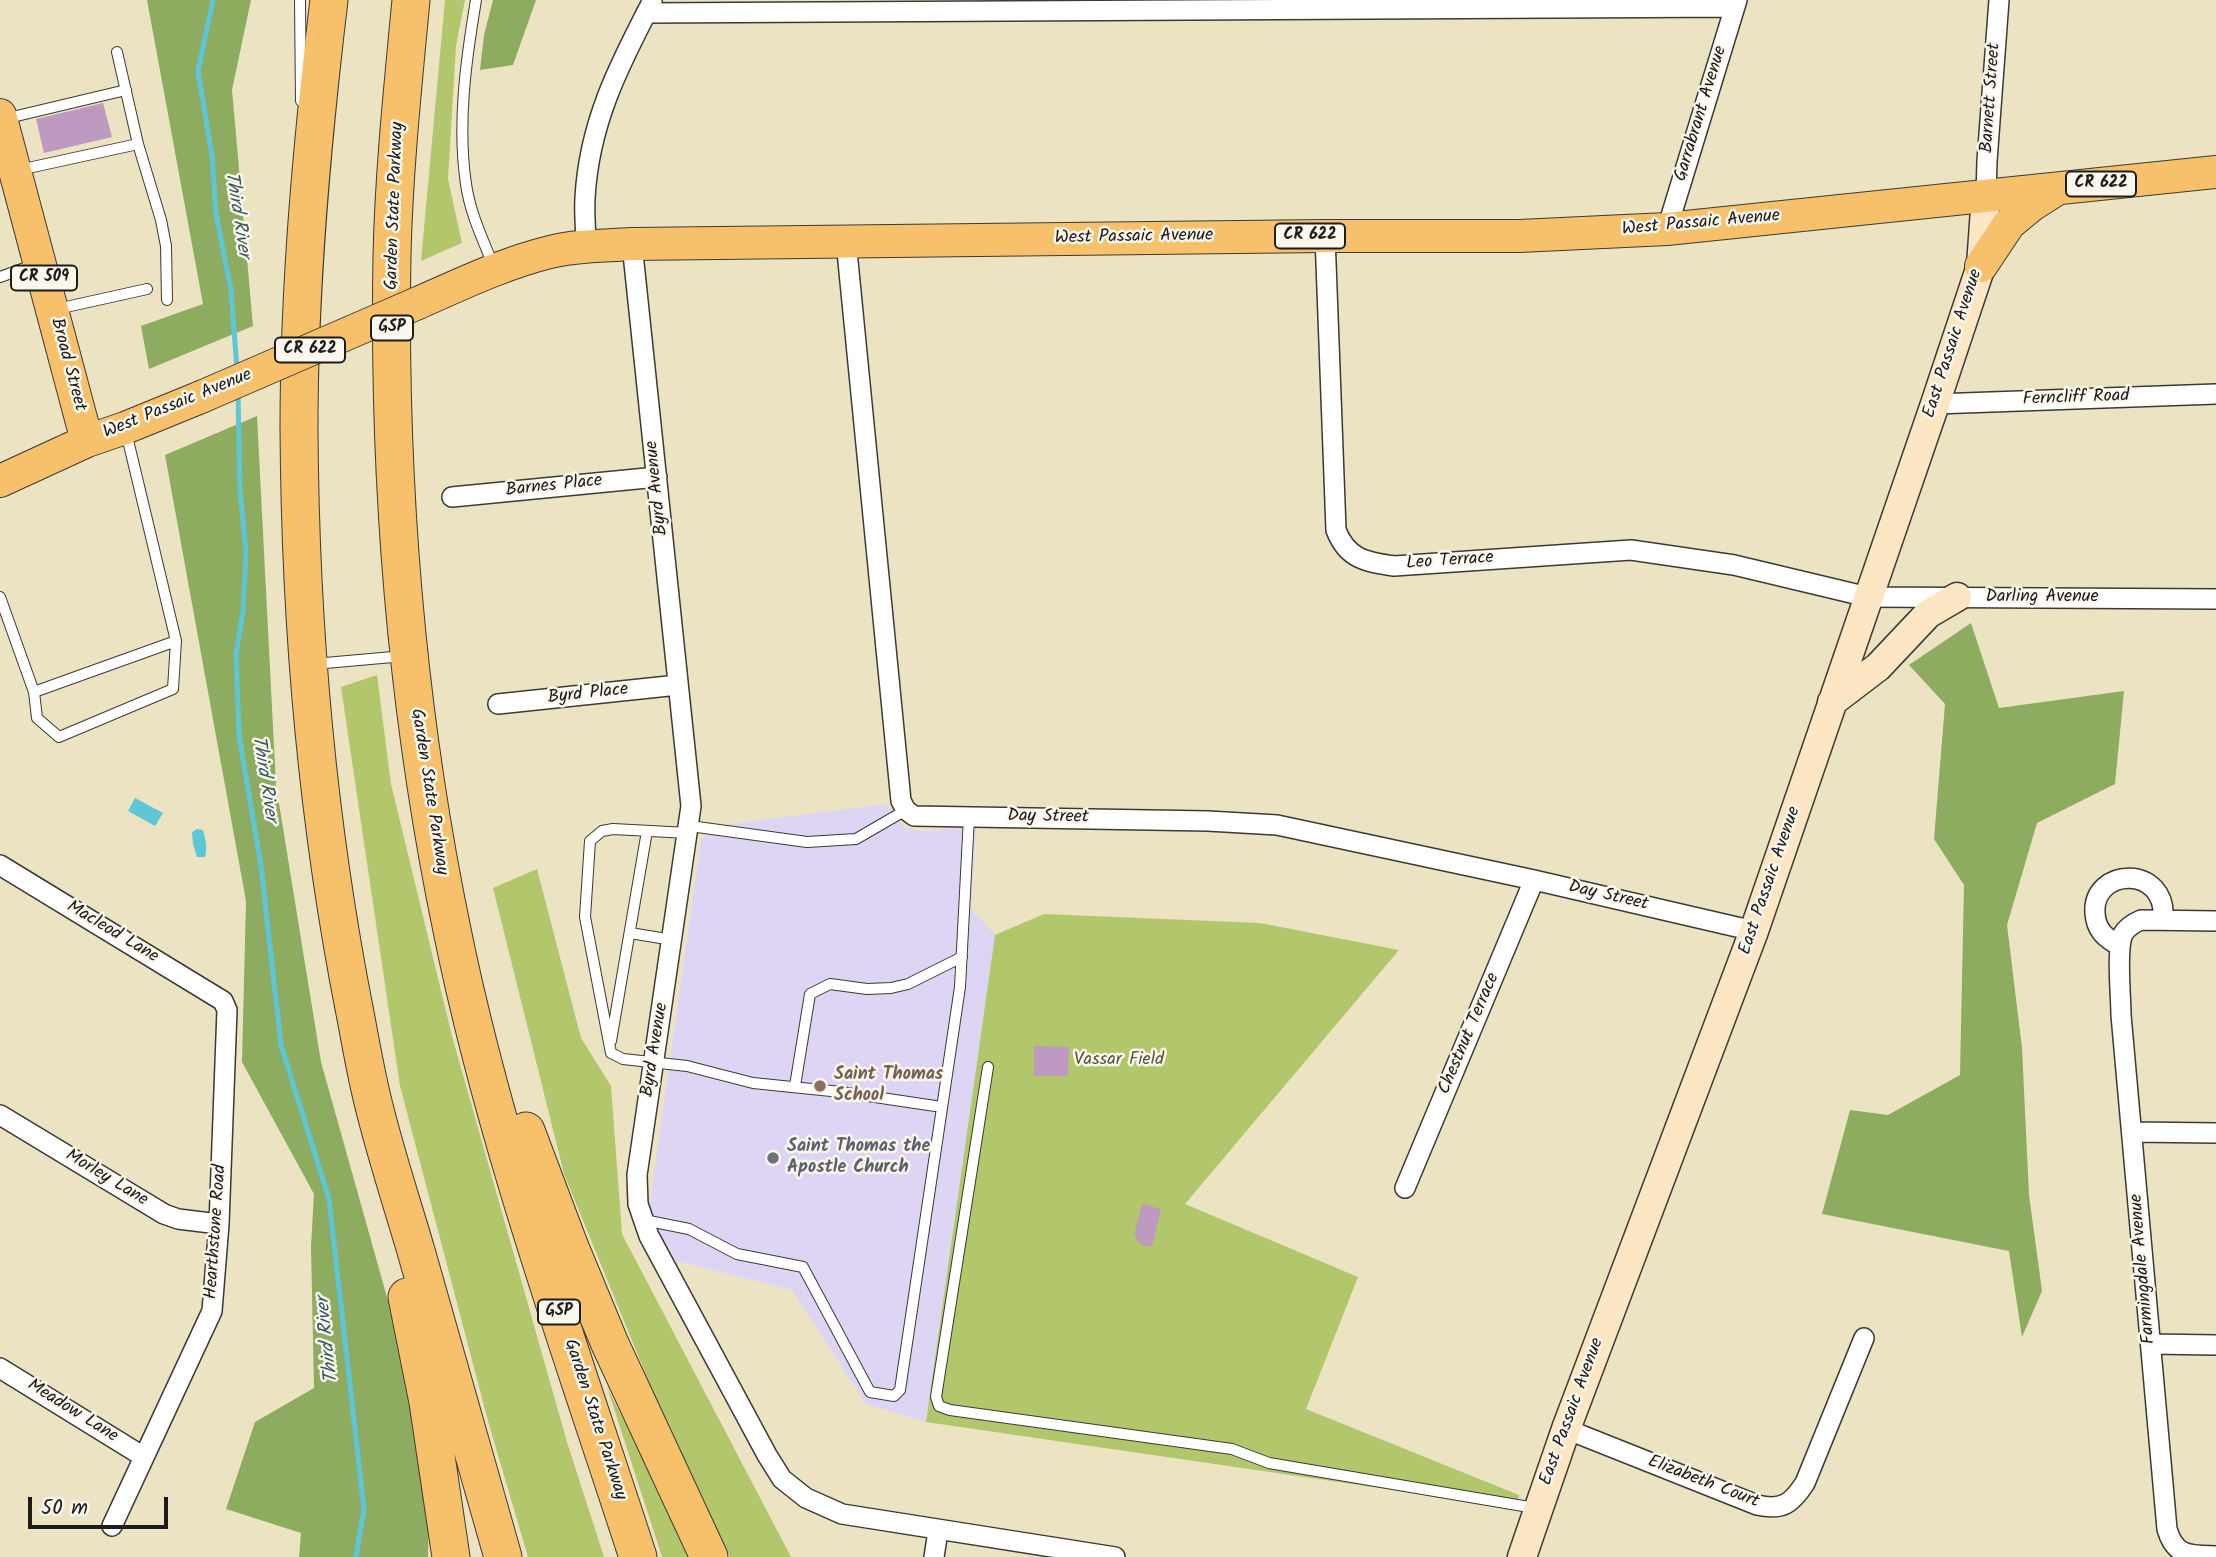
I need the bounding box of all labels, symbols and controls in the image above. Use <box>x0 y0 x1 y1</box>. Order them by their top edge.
street label: Barnett Street <box>1977 42 2007 154</box>
street label: Garrabrant Avenue <box>1671 44 1733 184</box>
street label: Garden State Parkway <box>382 122 410 290</box>
water label: Third River <box>218 170 254 260</box>
road number: CR 622 <box>2066 172 2136 196</box>
street label: West Passaic Avenue <box>1621 206 1781 242</box>
road number: CR 622 <box>1275 224 1345 248</box>
street label: West Passaic Avenue <box>1055 226 1213 250</box>
road number: CR 509 <box>11 266 77 290</box>
street label: East Passaic Avenue <box>1920 267 1988 421</box>
street label: Broad Street <box>44 316 90 414</box>
road number: GSP <box>371 316 413 340</box>
road number: CR 622 <box>275 338 345 362</box>
street label: West Passaic Avenue <box>100 365 256 445</box>
street label: Ferncliff Road <box>2022 386 2130 412</box>
street label: Byrd Avenue <box>642 440 674 536</box>
street label: Barnes Place <box>505 471 603 503</box>
street label: Leo Terrace <box>1406 548 1494 576</box>
street label: Darling Avenue <box>1985 587 2099 609</box>
street label: Byrd Place <box>547 680 629 710</box>
street label: Garden State Parkway <box>404 707 452 877</box>
water label: Third River <box>245 734 281 824</box>
street label: East Passaic Avenue <box>1736 804 1806 958</box>
street label: Day Street <box>1007 806 1089 830</box>
street label: Day Street <box>1566 877 1650 917</box>
street label: Macleod Lane <box>62 897 162 969</box>
street label: Chestnut Terrace <box>1435 970 1505 1098</box>
street label: Byrd Avenue <box>638 1001 674 1099</box>
park label: Vassar Field <box>1074 1050 1164 1072</box>
place label: Saint Thomas School <box>834 1065 943 1108</box>
marker: Saint Thomas School <box>812 1078 828 1094</box>
place label: Saint Thomas the Apostle Church <box>787 1137 930 1180</box>
street label: Morley Lane <box>61 1146 151 1212</box>
marker: Saint Thomas the Apostle Church <box>765 1150 781 1166</box>
street label: Hearthstone Road <box>202 1164 232 1300</box>
street label: Farmingdale Avenue <box>2127 1193 2161 1345</box>
water label: Third River <box>313 1296 345 1384</box>
road number: GSP <box>538 1300 580 1324</box>
street label: East Passaic Avenue <box>1536 1335 1610 1489</box>
street label: Garden State Parkway <box>558 1337 630 1503</box>
street label: Meadow Lane <box>23 1376 121 1448</box>
street label: Elizabeth Court <box>1644 1452 1762 1514</box>
scale bar <box>32 1484 172 1528</box>
text: 50 m <box>41 1492 88 1525</box>

